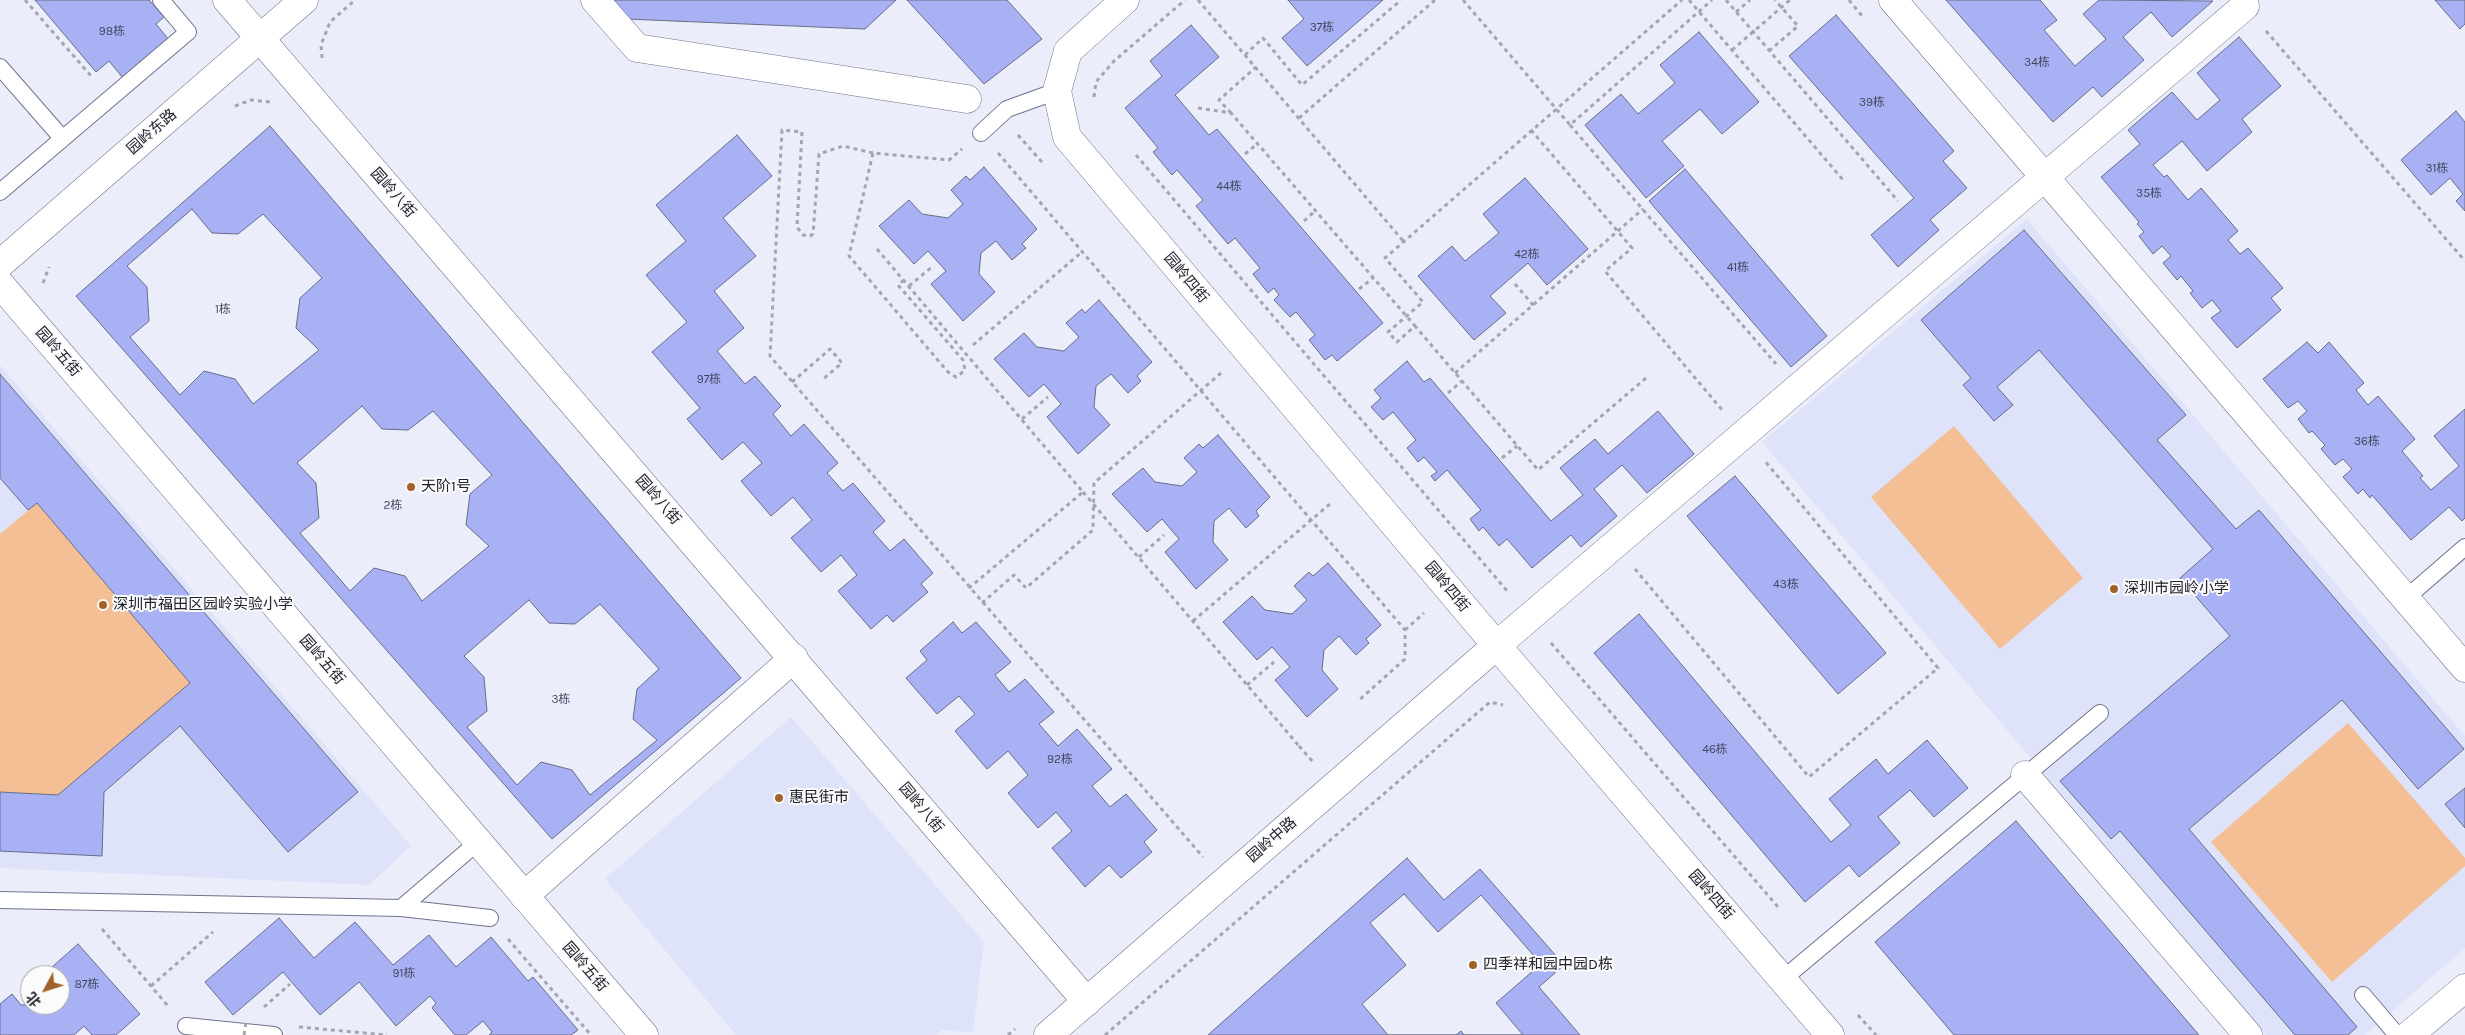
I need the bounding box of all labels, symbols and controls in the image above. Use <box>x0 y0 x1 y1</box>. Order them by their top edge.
house number: 37栋 <box>1310 21 1334 35</box>
house number: 98栋 <box>99 25 125 39</box>
house number: 34栋 <box>2024 56 2050 70</box>
house number: 39栋 <box>1859 96 1885 110</box>
street label: 园岭东路 <box>123 106 181 158</box>
house number: 31栋 <box>2425 162 2449 176</box>
street label: 园岭八街 <box>367 164 419 222</box>
house number: 44栋 <box>1216 180 1242 194</box>
house number: 35栋 <box>2136 187 2162 201</box>
house number: 42栋 <box>1514 248 1540 262</box>
street label: 园岭四街 <box>1160 249 1212 307</box>
house number: 41栋 <box>1727 261 1749 275</box>
house number: 1栋 <box>215 303 231 317</box>
street label: 园岭五街 <box>32 323 84 381</box>
house number: 97栋 <box>697 373 721 387</box>
house number: 36栋 <box>2354 435 2380 449</box>
street label: 园岭八街 <box>632 471 684 529</box>
place label: 天阶1号 <box>421 478 471 496</box>
marker: 天阶1号 <box>405 481 417 493</box>
house number: 2栋 <box>384 499 402 513</box>
street label: 园岭四街 <box>1421 558 1473 616</box>
house number: 43栋 <box>1773 578 1799 592</box>
place label: 深圳市园岭小学 <box>2124 580 2229 598</box>
marker: 深圳市园岭小学 <box>2108 583 2120 595</box>
place label: 深圳市福田区园岭实验小学 <box>113 596 293 614</box>
marker: 深圳市福田区园岭实验小学 <box>97 599 109 611</box>
street label: 园岭五街 <box>296 631 348 689</box>
house number: 3栋 <box>551 693 571 707</box>
house number: 46栋 <box>1702 743 1728 757</box>
house number: 92栋 <box>1047 753 1073 767</box>
street label: 园岭八街 <box>895 779 947 837</box>
place label: 惠民街市 <box>789 789 849 807</box>
marker: 惠民街市 <box>773 792 785 804</box>
street label: 园岭中路 <box>1243 814 1301 866</box>
street label: 园岭四街 <box>1685 866 1737 924</box>
street label: 园岭五街 <box>559 938 611 996</box>
place label: 四季祥和园中园D栋 <box>1483 956 1613 974</box>
marker: 四季祥和园中园D栋 <box>1467 959 1479 971</box>
north arrow <box>20 965 70 1015</box>
house number: 91栋 <box>393 967 415 981</box>
house number: 87栋 <box>74 978 100 992</box>
text: 北 <box>23 988 45 1010</box>

